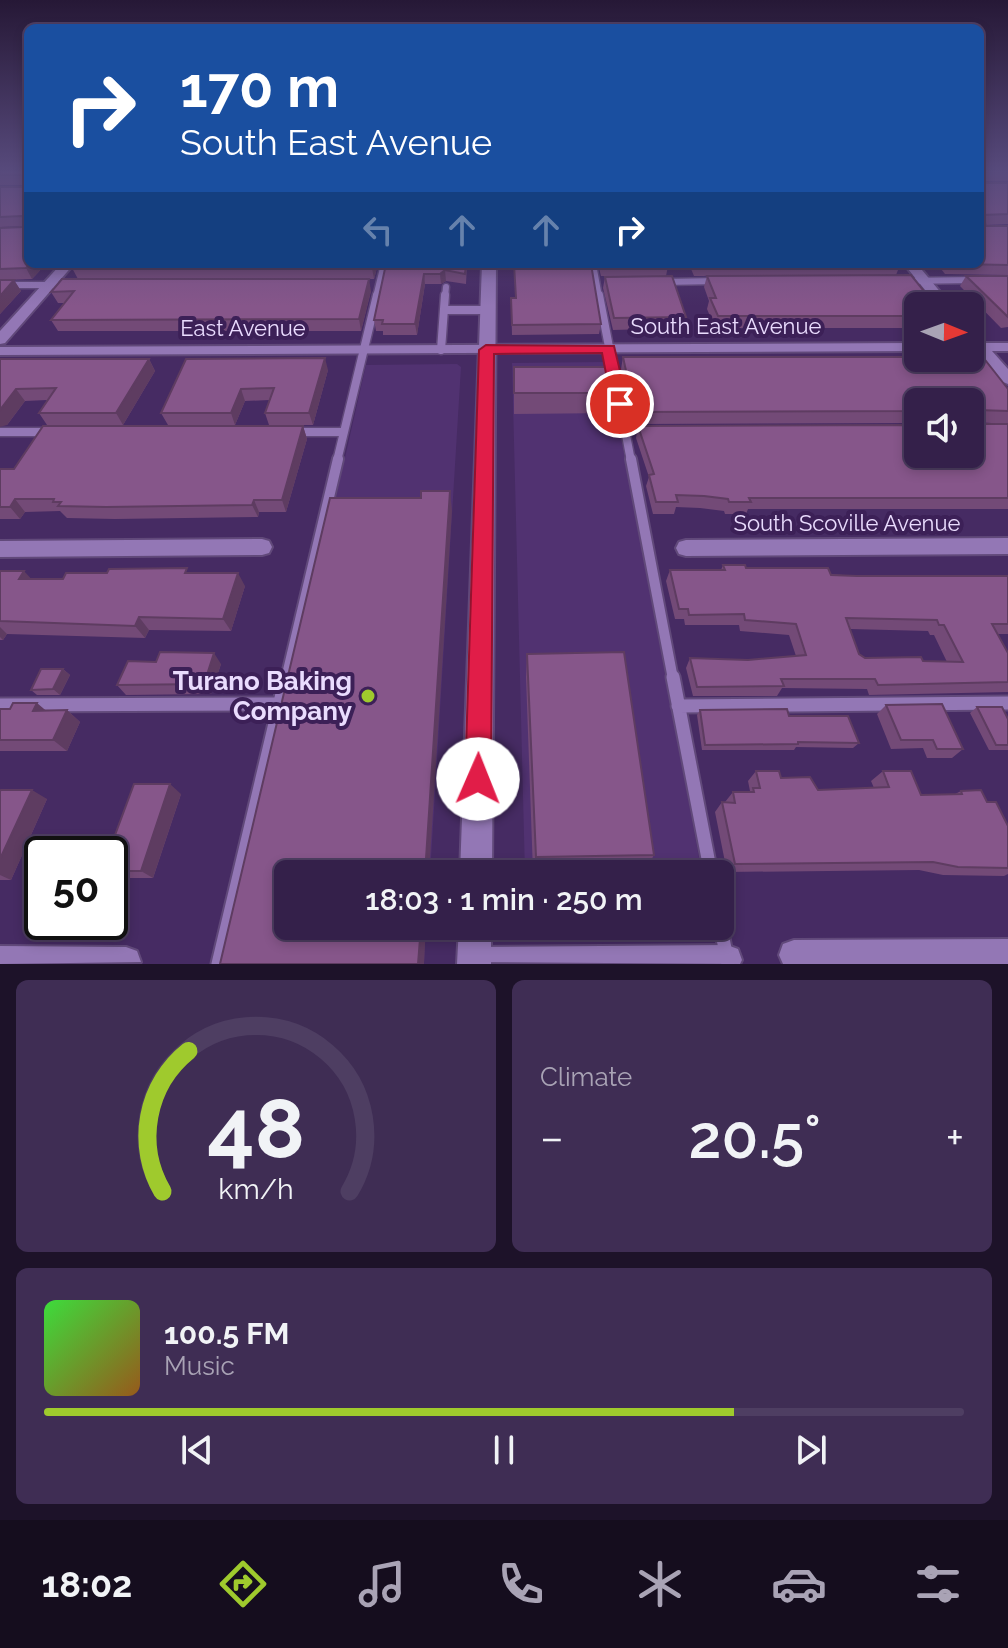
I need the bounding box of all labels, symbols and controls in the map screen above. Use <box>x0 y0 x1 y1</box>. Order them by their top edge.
text: 170 m <box>180 54 339 120</box>
icon: right <box>48 56 152 160</box>
text: South East Avenue <box>180 121 492 163</box>
icon: left <box>356 208 400 252</box>
icon: ahead <box>440 208 484 252</box>
icon: ahead <box>524 208 568 252</box>
icon: right <box>608 208 652 252</box>
north arrow <box>904 292 984 372</box>
map controls <box>904 292 984 468</box>
street label: South East Avenue <box>631 313 821 339</box>
street label: East Avenue <box>180 315 306 341</box>
pin <box>586 370 654 438</box>
icon: arrive <box>598 382 642 426</box>
button: sound <box>904 388 984 468</box>
street label: South Scoville Avenue <box>734 510 961 536</box>
place label: Turano Baking Company <box>173 666 352 726</box>
marker: Turano Baking Company <box>359 687 377 705</box>
position arrow <box>436 737 520 821</box>
speed limit sign: 50 <box>24 836 128 940</box>
text: 18:03 · 1 min · 250 m <box>365 882 643 917</box>
text: Climate <box>540 1062 632 1092</box>
text: 48 <box>207 1080 305 1177</box>
text: 20.5° <box>689 1102 821 1172</box>
text: − <box>540 1112 564 1163</box>
text: + <box>946 1112 964 1163</box>
text: km/h <box>218 1172 294 1206</box>
text: 100.5 FM <box>164 1316 289 1351</box>
text: Music <box>164 1351 235 1381</box>
icon: previous <box>175 1428 219 1472</box>
icon: pause <box>482 1428 526 1472</box>
icon: next <box>789 1428 833 1472</box>
icon: directions <box>215 1556 271 1612</box>
icon: music <box>354 1556 410 1612</box>
icon: phone <box>493 1556 549 1612</box>
icon: climate <box>632 1556 688 1612</box>
icon: car <box>771 1556 827 1612</box>
icon: filters <box>910 1556 966 1612</box>
text: 18:02 <box>42 1563 132 1605</box>

